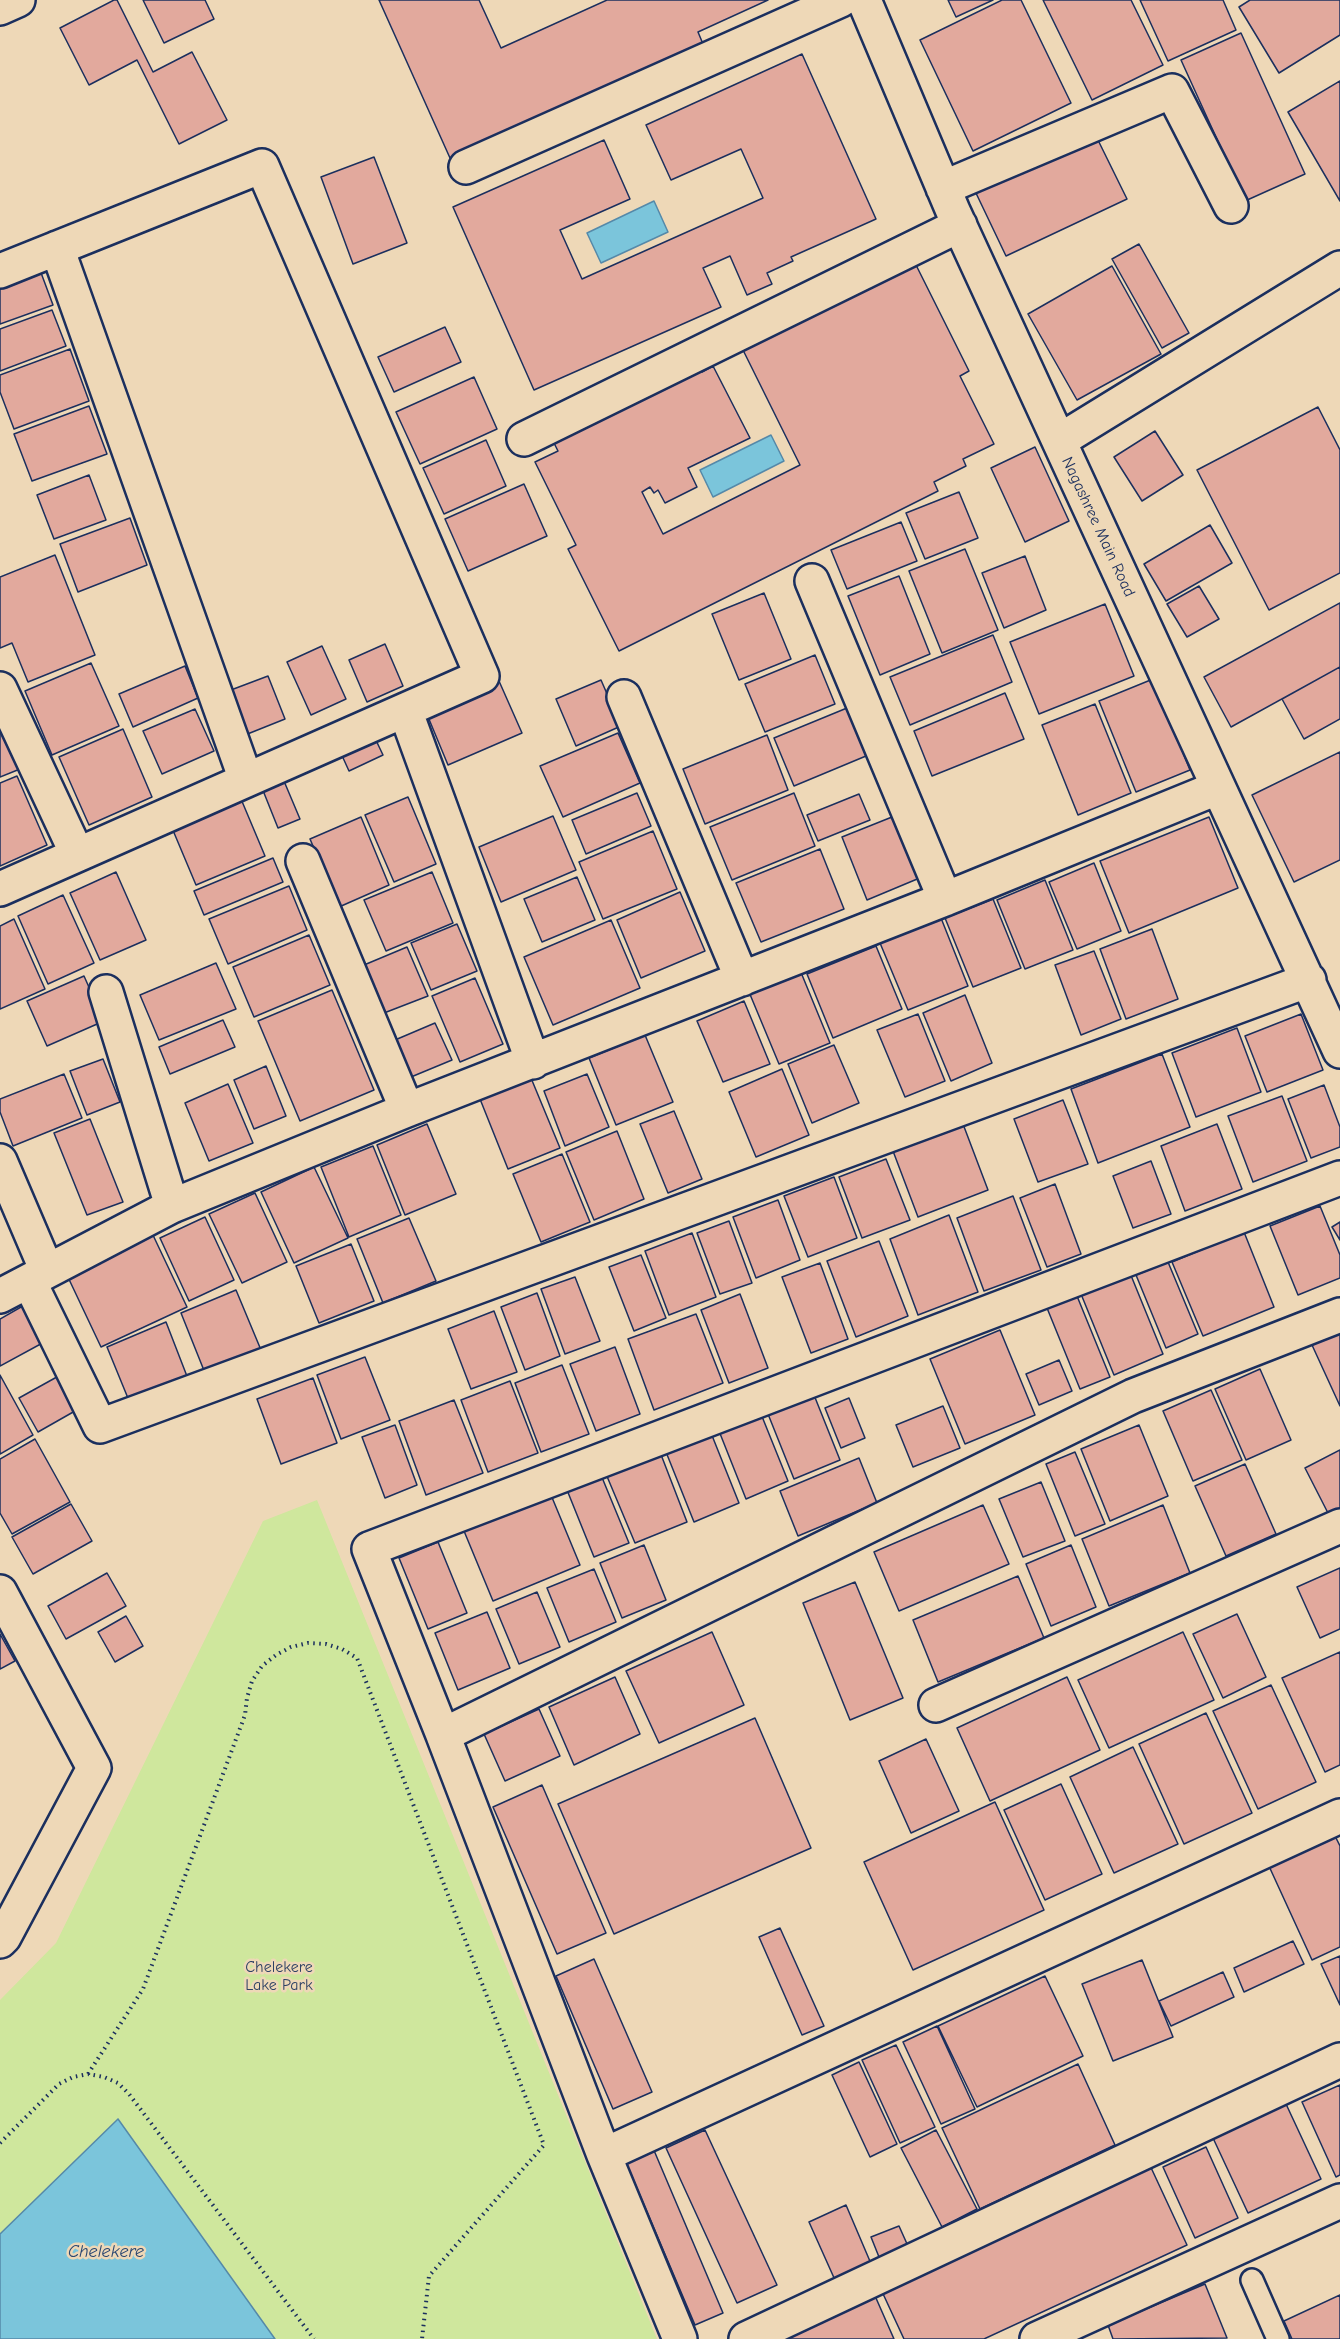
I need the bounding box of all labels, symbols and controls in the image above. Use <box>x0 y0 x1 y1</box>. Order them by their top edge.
street label: Nagashree Main Road <box>1057 454 1139 600</box>
park label: Chelekere Lake Park <box>245 1957 313 1995</box>
water label: Chelekere <box>68 2241 144 2263</box>

